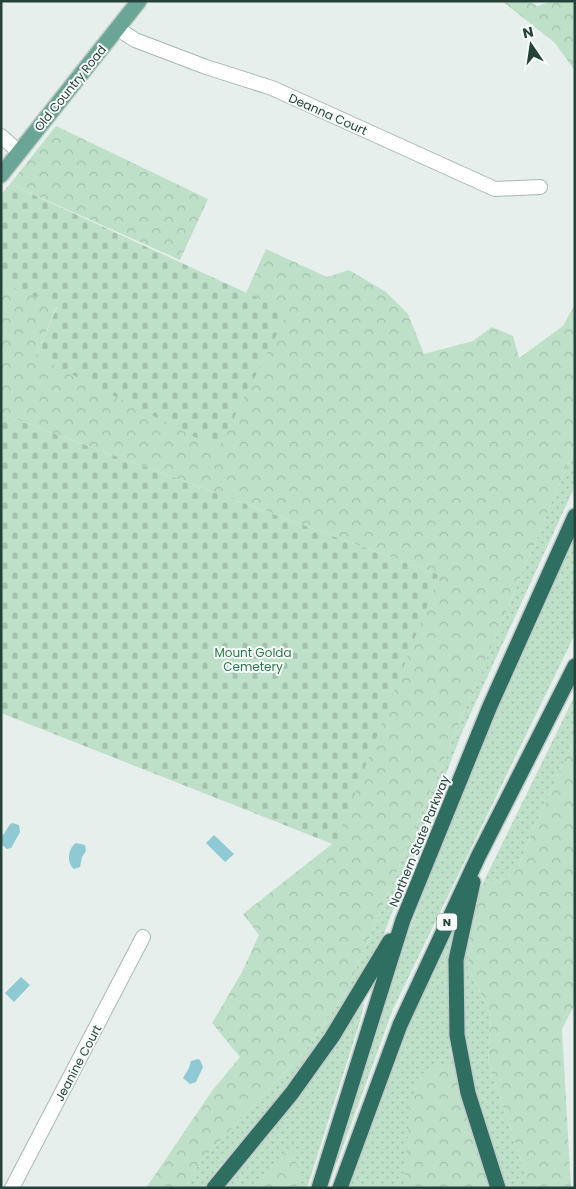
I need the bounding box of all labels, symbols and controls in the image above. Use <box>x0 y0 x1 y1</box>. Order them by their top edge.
north arrow <box>506 20 556 70</box>
text: N <box>521 21 535 43</box>
street label: Old Country Road <box>30 41 110 135</box>
street label: Deanna Court <box>286 89 370 139</box>
park label: Mount Golda Cemetery <box>214 644 292 675</box>
street label: Northern State Parkway <box>385 773 453 909</box>
road number: N <box>437 914 457 930</box>
street label: Jeanine Court <box>51 1022 105 1104</box>

